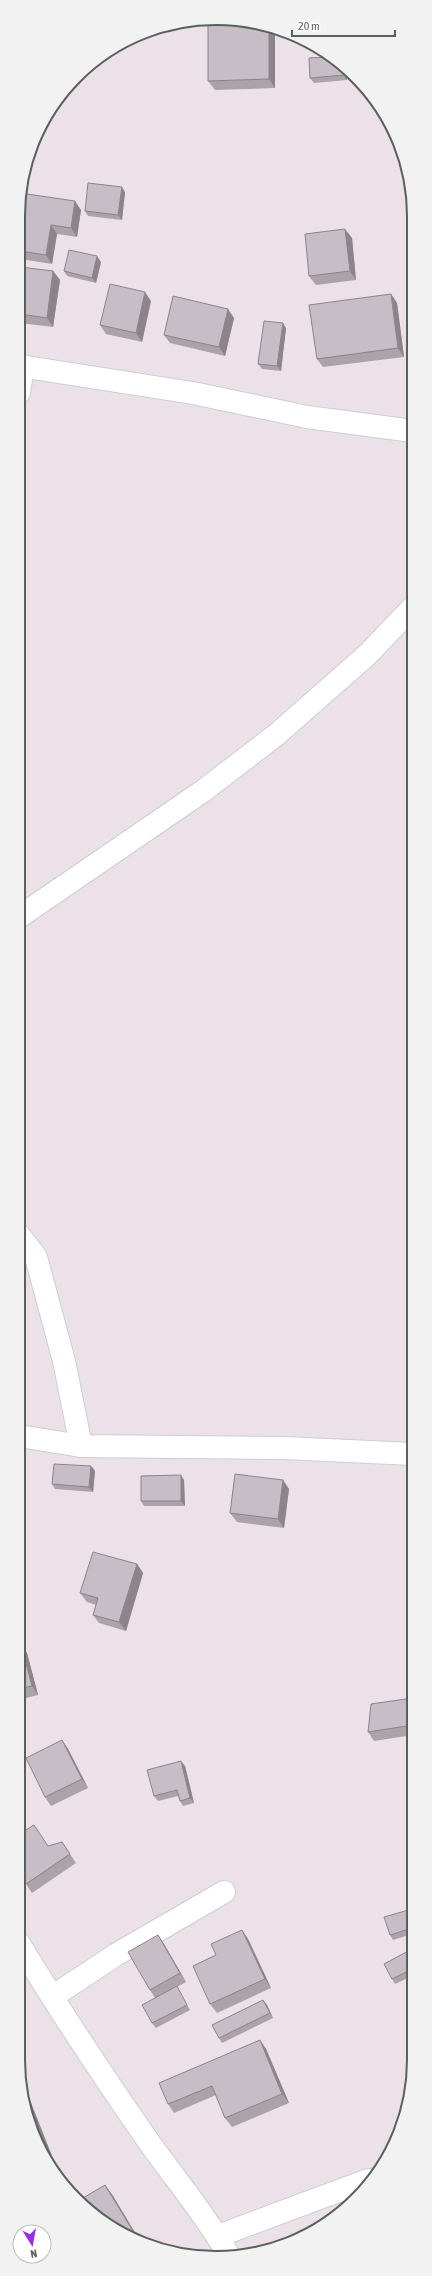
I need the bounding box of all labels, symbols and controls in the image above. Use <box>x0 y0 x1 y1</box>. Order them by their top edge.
scale bar <box>292 12 395 38</box>
text: 20 m <box>298 19 320 33</box>
north arrow <box>12 2224 52 2264</box>
text: N <box>30 2247 38 2260</box>

